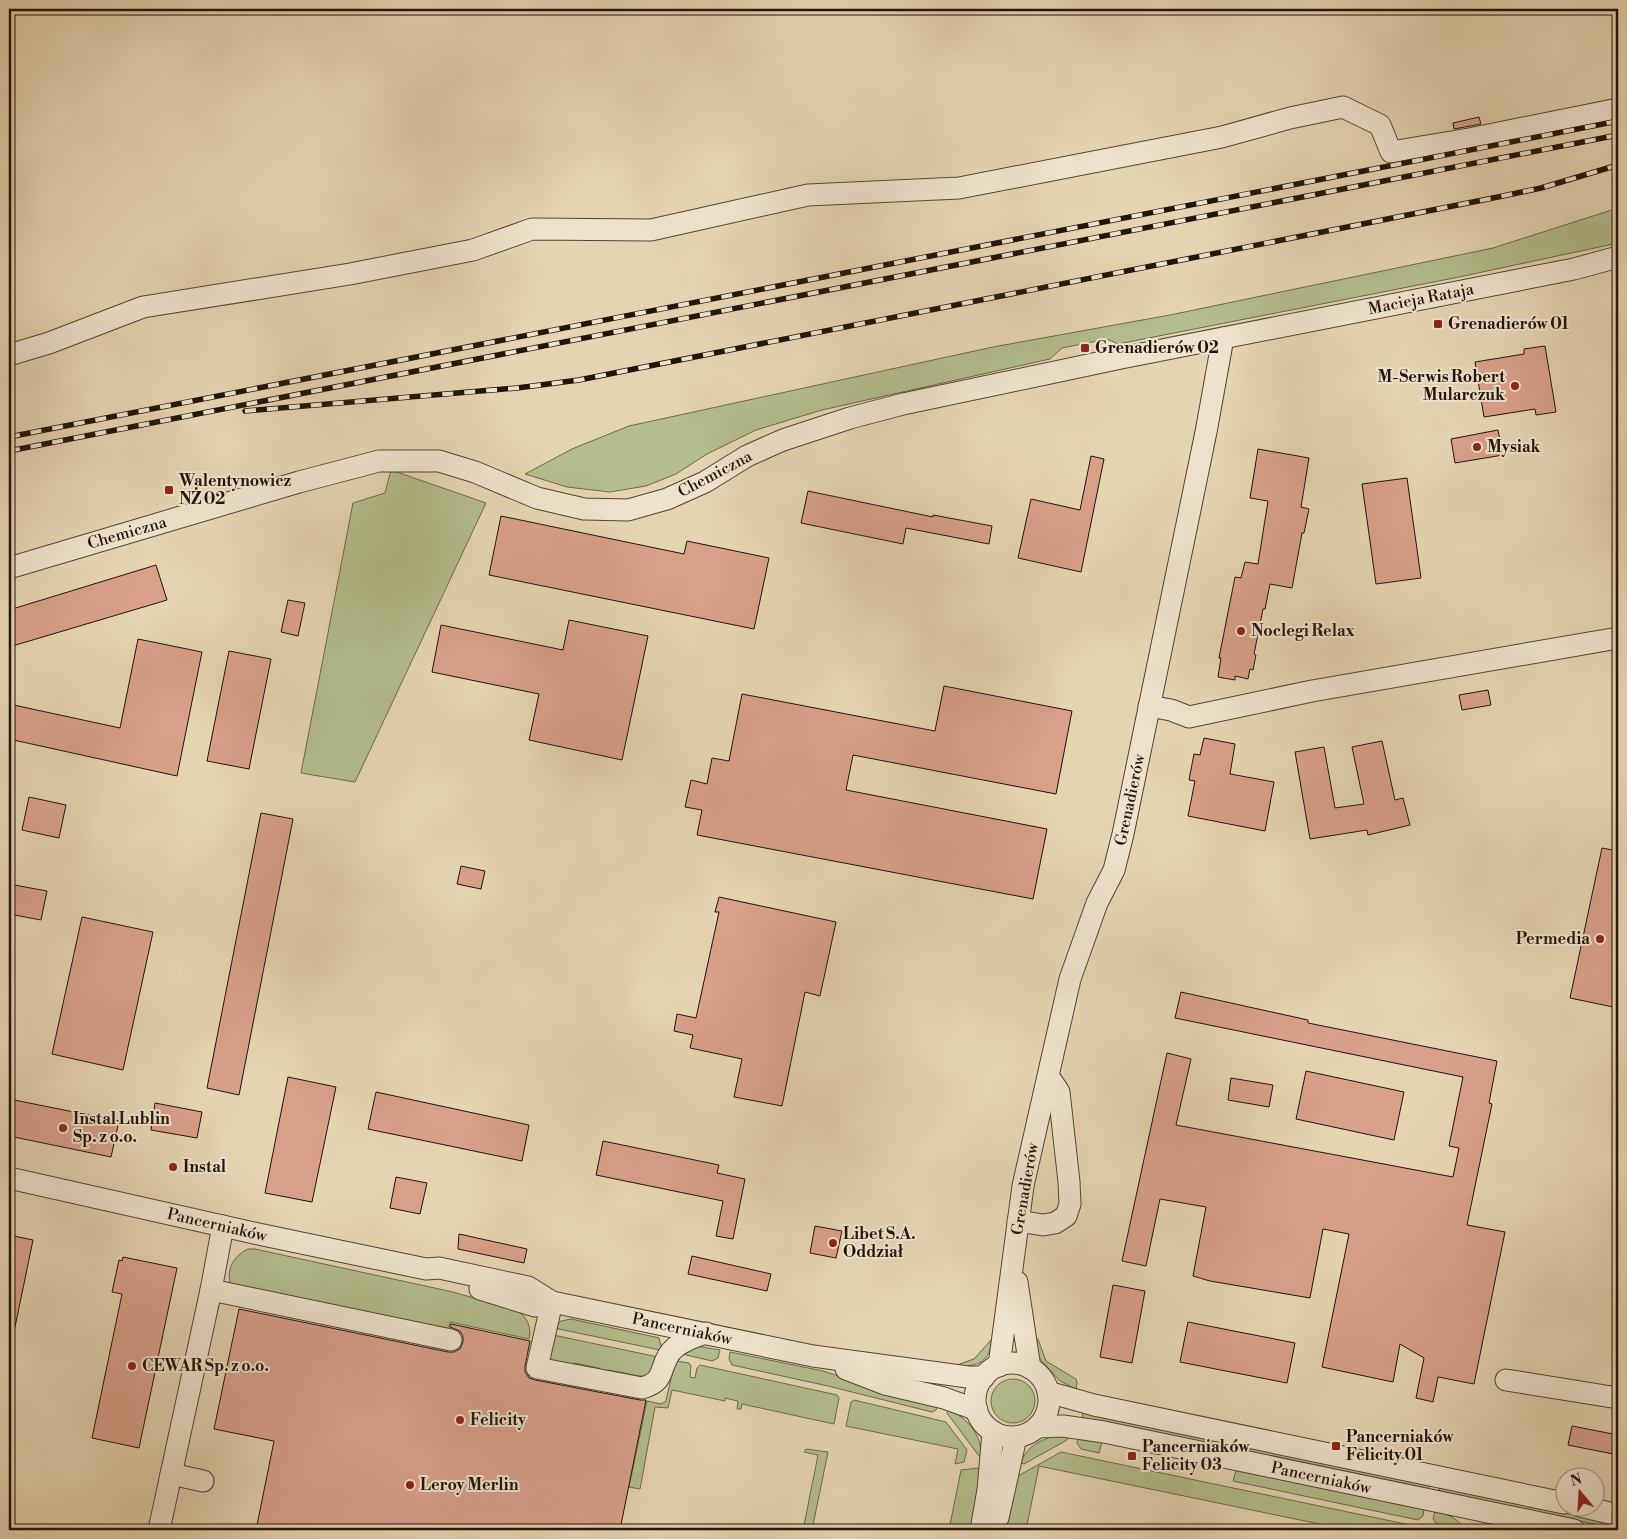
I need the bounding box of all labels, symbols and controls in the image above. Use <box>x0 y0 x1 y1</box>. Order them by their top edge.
street label: Macieja Rataja <box>1366 279 1476 319</box>
place label: Grenadierów 01 <box>1448 314 1569 334</box>
marker: Grenadierów 01 <box>1432 318 1444 330</box>
place label: Grenadierów 02 <box>1095 338 1219 358</box>
marker: Grenadierów 02 <box>1079 342 1091 354</box>
place label: M-Serwis Robert Mularczuk <box>1378 367 1506 405</box>
marker: M-Serwis Robert Mularczuk <box>1509 380 1521 392</box>
place label: Mysiak <box>1487 437 1542 457</box>
marker: Mysiak <box>1471 441 1483 453</box>
street label: Chemiczna <box>674 446 756 502</box>
place label: Walentynowicz NŻ 02 <box>178 471 291 509</box>
marker: Walentynowicz NŻ 02 <box>163 484 175 496</box>
street label: Chemiczna <box>85 512 170 554</box>
place label: Noclegi Relax <box>1251 621 1356 641</box>
marker: Noclegi Relax <box>1235 625 1247 637</box>
street label: Grenadierów <box>1111 751 1150 848</box>
place label: Permedia <box>1516 929 1590 949</box>
marker: Permedia <box>1594 933 1606 945</box>
place label: Instal Lublin Sp. z o.o. <box>73 1109 170 1147</box>
marker: Instal Lublin Sp. z o.o. <box>57 1122 69 1134</box>
street label: Grenadierów <box>1007 1140 1043 1237</box>
place label: Instal <box>183 1157 227 1177</box>
marker: Instal <box>167 1161 179 1173</box>
street label: Pancerniaków <box>165 1204 270 1246</box>
place label: Libet S.A. Oddział <box>843 1224 916 1262</box>
marker: Libet S.A. Oddział <box>827 1237 839 1249</box>
street label: Pancerniaków <box>630 1309 735 1350</box>
place label: CEWAR Sp. z o.o. <box>142 1356 269 1376</box>
marker: CEWAR Sp. z o.o. <box>126 1360 138 1372</box>
place label: Felicity <box>470 1410 527 1430</box>
marker: Felicity <box>454 1414 466 1426</box>
place label: Pancerniaków Felicity 01 <box>1346 1427 1454 1465</box>
place label: Pancerniaków Felicity 03 <box>1142 1437 1250 1475</box>
marker: Pancerniaków Felicity 01 <box>1330 1440 1342 1452</box>
marker: Pancerniaków Felicity 03 <box>1126 1450 1138 1462</box>
street label: Pancerniaków <box>1269 1458 1374 1499</box>
north arrow <box>1554 1466 1604 1516</box>
text: N <box>1568 1470 1584 1491</box>
place label: Leroy Merlin <box>420 1475 519 1495</box>
marker: Leroy Merlin <box>404 1479 416 1491</box>

